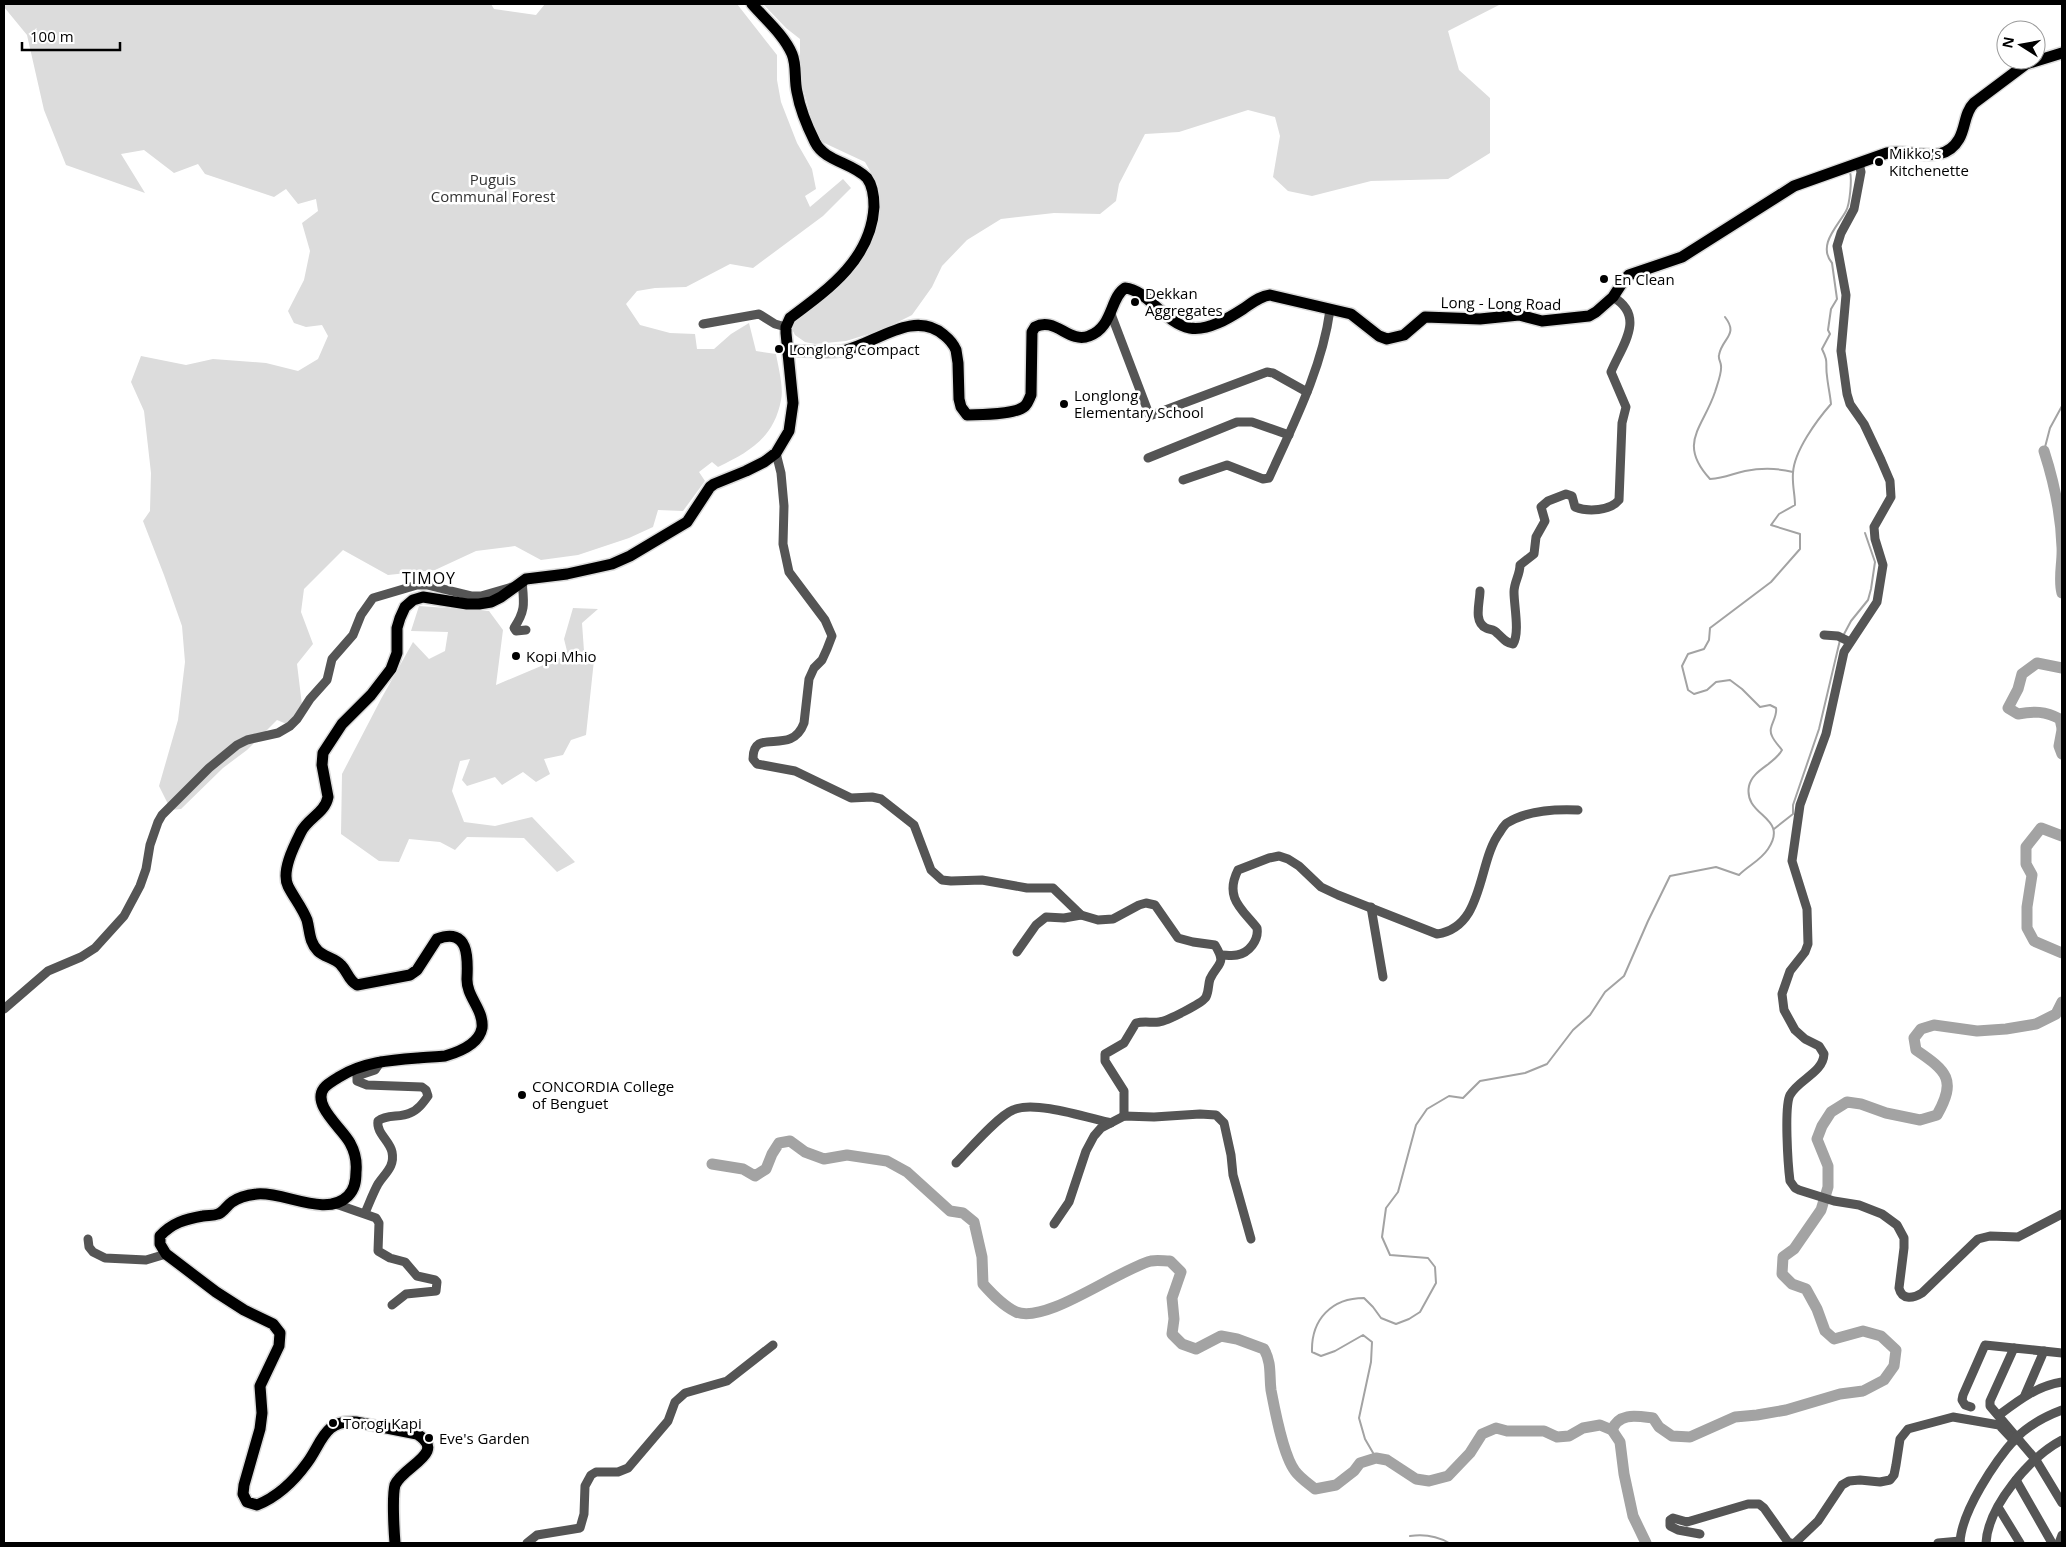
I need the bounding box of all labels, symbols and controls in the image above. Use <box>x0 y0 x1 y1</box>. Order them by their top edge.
scale bar <box>22 20 120 52</box>
north arrow <box>1996 20 2046 70</box>
text: 100 m <box>30 26 74 46</box>
text: N <box>1997 35 2018 50</box>
place label: Mikko's Kitchenette <box>1889 143 1969 180</box>
marker: Mikko's Kitchenette <box>1873 156 1885 168</box>
park label: Puguis Communal Forest <box>431 169 555 206</box>
place label: En Clean <box>1614 269 1675 289</box>
marker: En Clean <box>1598 273 1610 285</box>
place label: Dekkan Aggregates <box>1145 283 1223 320</box>
street label: Long - Long Road <box>1440 292 1562 314</box>
marker: Dekkan Aggregates <box>1129 296 1141 308</box>
place label: Longlong Compact <box>789 339 920 359</box>
marker: Longlong Compact <box>773 343 785 355</box>
place label: Longlong Elementary School <box>1074 385 1204 422</box>
marker: Longlong Elementary School <box>1058 398 1070 410</box>
district label: TIMOY <box>402 567 456 589</box>
place label: Kopi Mhio <box>526 646 597 666</box>
marker: Kopi Mhio <box>510 650 522 662</box>
place label: CONCORDIA College of Benguet <box>532 1076 674 1113</box>
marker: CONCORDIA College of Benguet <box>516 1089 528 1101</box>
place label: Torogi Kapi <box>343 1413 422 1433</box>
marker: Torogi Kapi <box>327 1417 339 1429</box>
place label: Eve's Garden <box>439 1428 530 1448</box>
marker: Eve's Garden <box>423 1432 435 1444</box>

